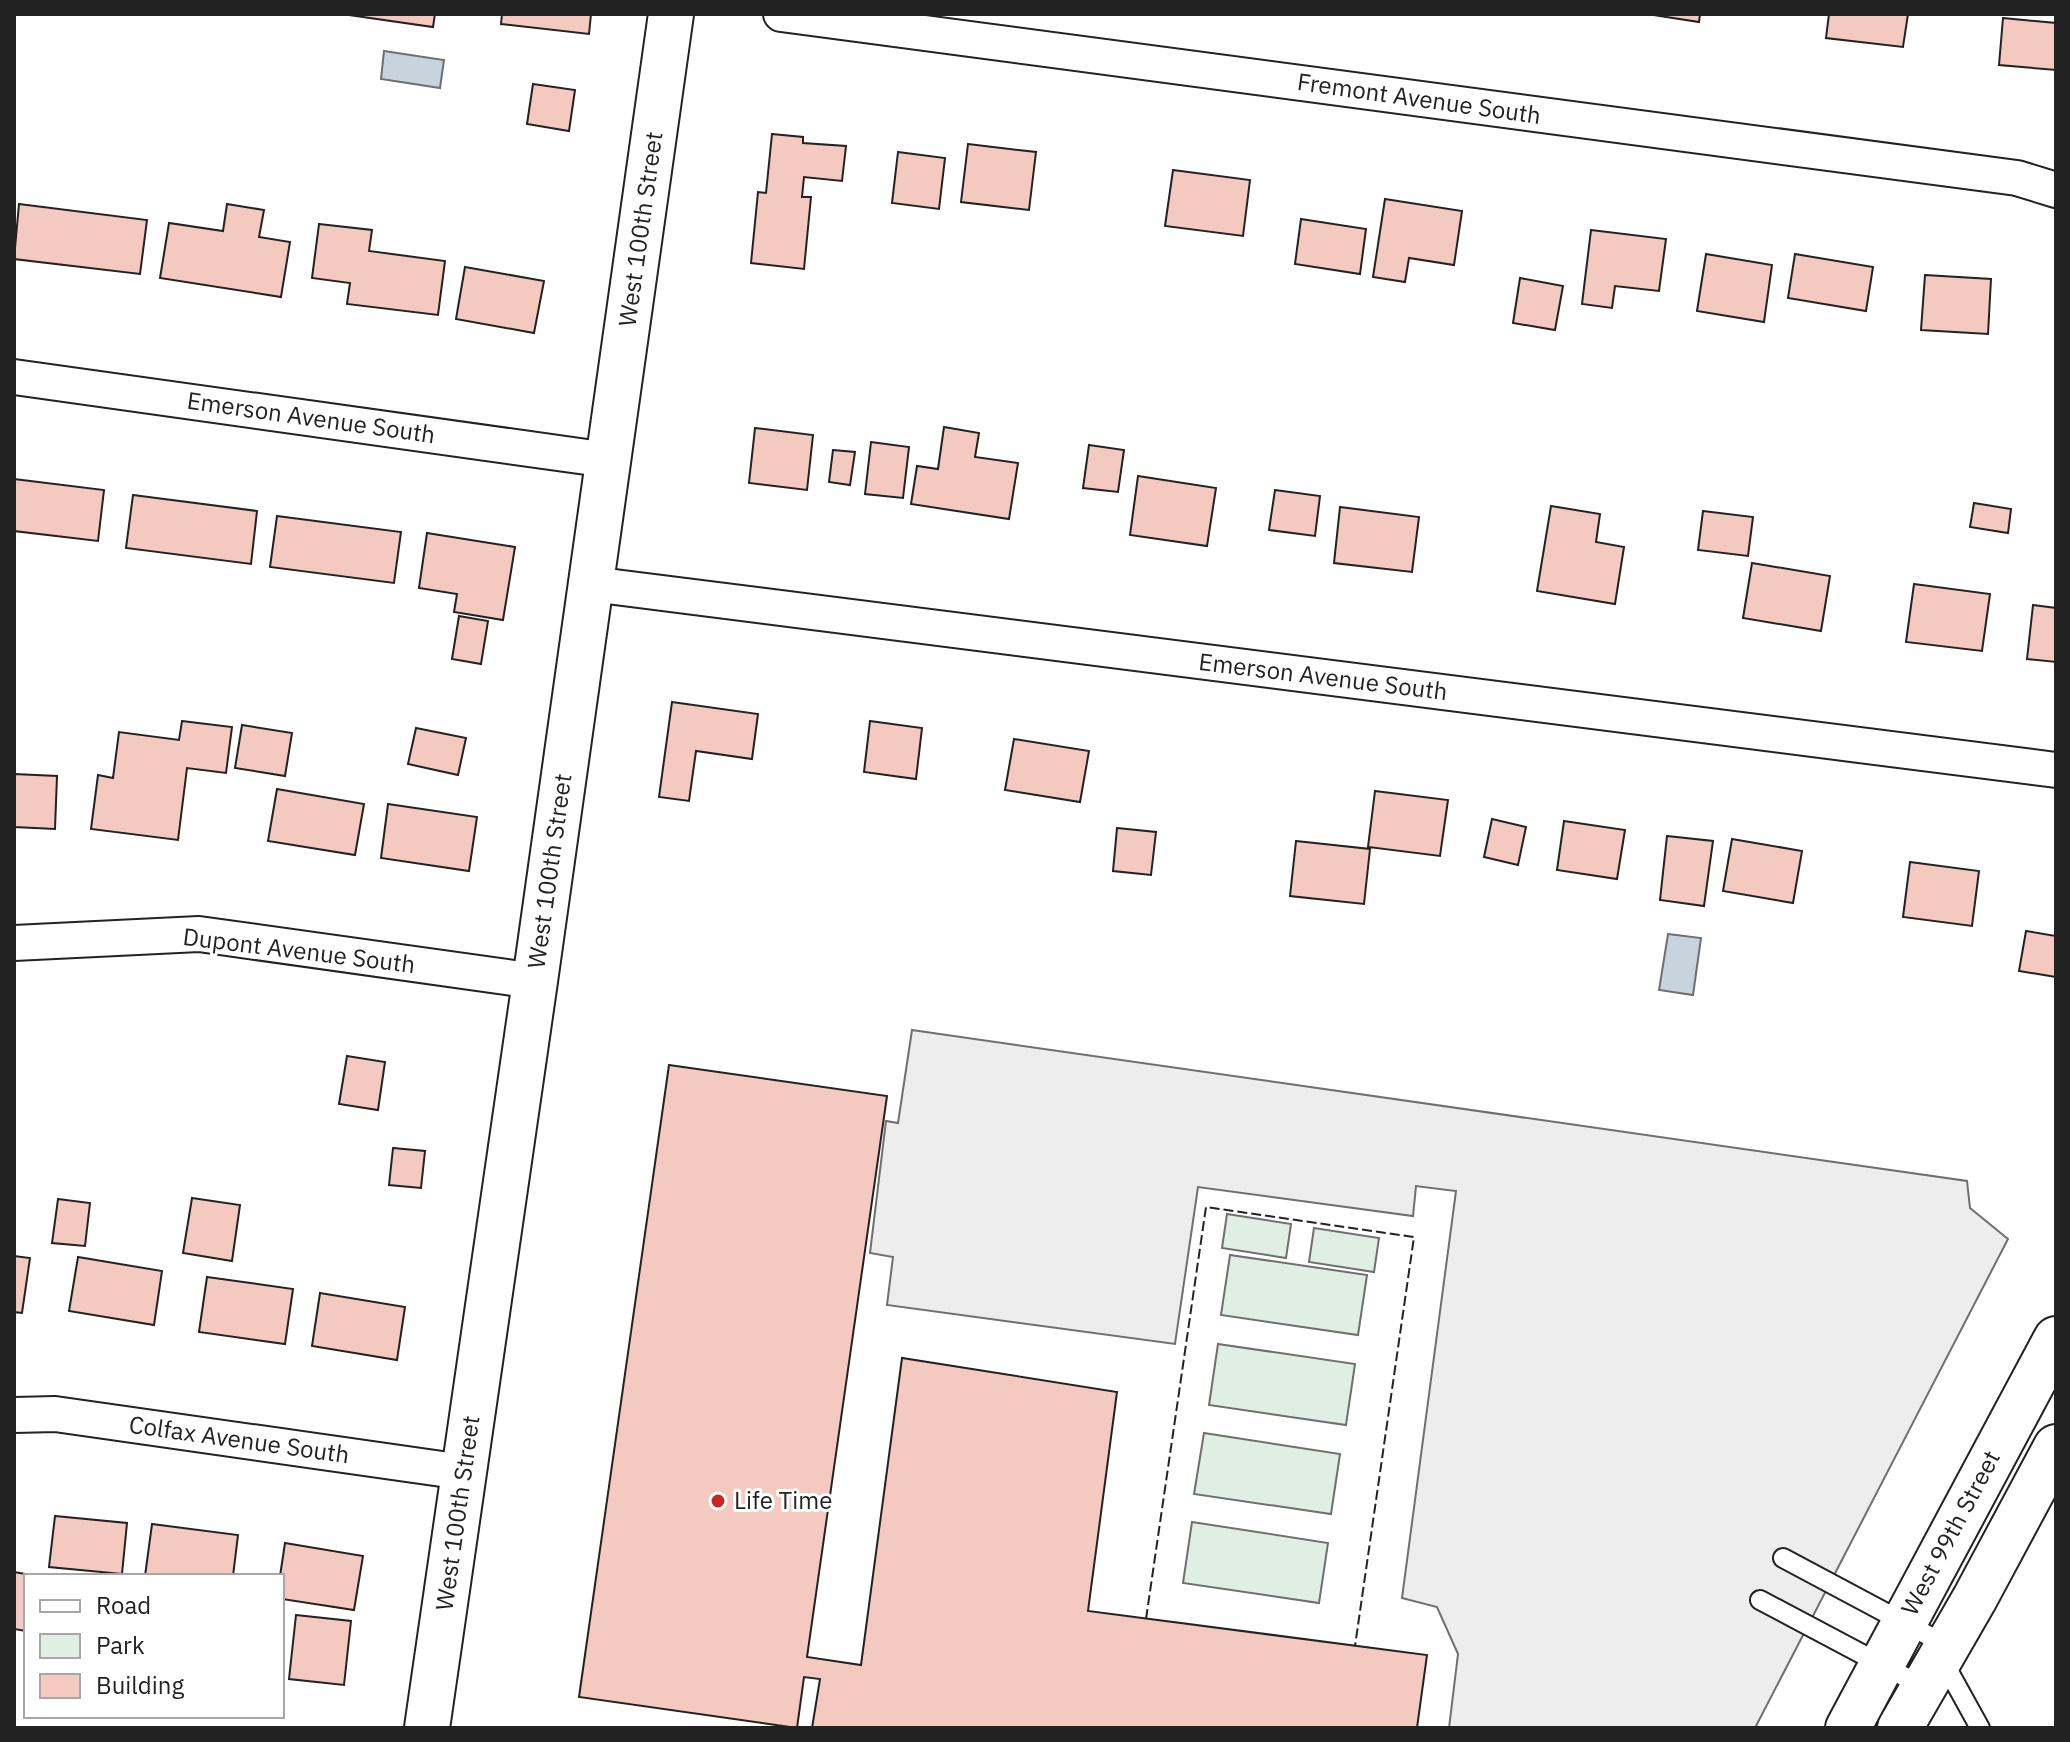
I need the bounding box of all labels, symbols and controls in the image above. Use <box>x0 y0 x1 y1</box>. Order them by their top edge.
street label: Fremont Avenue South <box>1295 65 1543 131</box>
street label: West 100th Street <box>610 129 670 328</box>
street label: Emerson Avenue South <box>185 384 437 450</box>
street label: Emerson Avenue South <box>1197 645 1449 707</box>
street label: West 100th Street <box>519 771 579 970</box>
street label: Dupont Avenue South <box>181 920 417 980</box>
street label: Colfax Avenue South <box>127 1408 351 1470</box>
street label: West 100th Street <box>427 1413 487 1612</box>
street label: West 99th Street <box>1893 1445 2007 1620</box>
place label: Life Time <box>734 1484 832 1516</box>
marker: Life Time <box>709 1492 727 1510</box>
legend <box>24 1574 284 1718</box>
text: Road <box>96 1589 151 1621</box>
text: Park <box>96 1629 145 1661</box>
text: Building <box>96 1669 184 1701</box>

